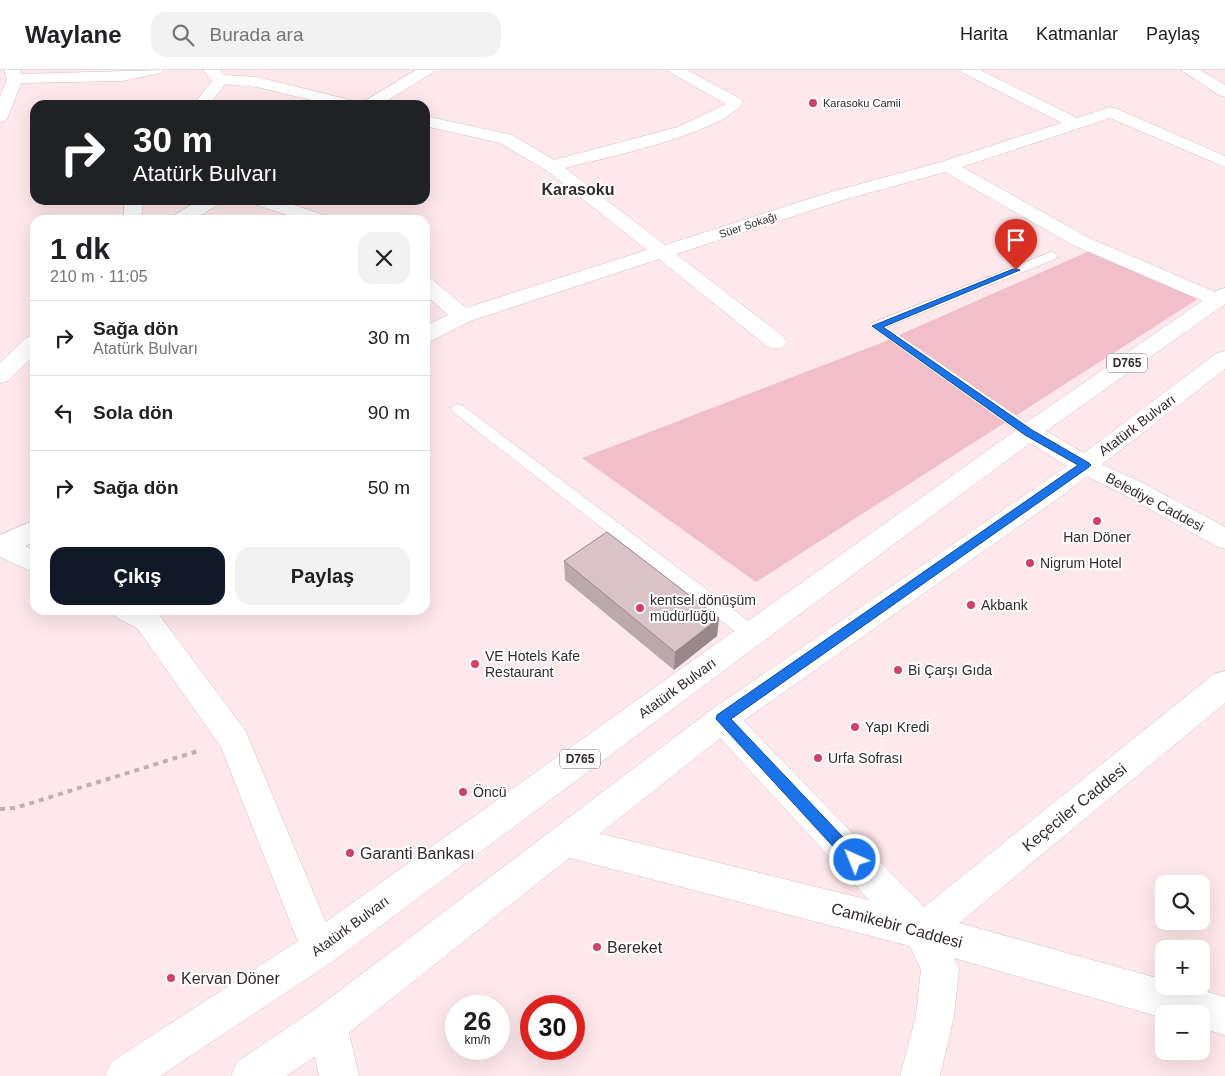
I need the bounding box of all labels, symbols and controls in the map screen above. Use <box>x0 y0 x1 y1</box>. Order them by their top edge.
search box <box>151 12 501 57</box>
text: Waylane <box>25 21 121 48</box>
icon: search <box>169 21 197 49</box>
text: Burada ara <box>209 24 304 45</box>
text: Harita <box>960 24 1008 44</box>
text: Katmanlar <box>1036 24 1118 44</box>
text: Paylaş <box>1146 24 1200 44</box>
marker: Karasoku Camii <box>807 97 819 109</box>
place label: Karasoku Camii <box>823 97 901 109</box>
icon: right <box>50 120 115 185</box>
text: 30 m <box>133 120 213 159</box>
text: Atatürk Bulvarı <box>133 161 277 186</box>
district label: Karasoku <box>542 181 614 198</box>
street label: Süer Sokağı <box>717 210 779 240</box>
pin <box>995 219 1037 270</box>
icon: arrive <box>1002 226 1030 254</box>
text: 1 dk <box>50 232 110 265</box>
button: close <box>358 232 410 284</box>
text: 210 m · 11:05 <box>50 268 148 285</box>
text: Sağa dön <box>93 318 179 339</box>
icon: right <box>50 324 78 352</box>
text: 30 m <box>368 327 410 348</box>
text: Atatürk Bulvarı <box>93 340 198 357</box>
road number: D765 <box>1107 354 1147 372</box>
street label: Atatürk Bulvarı <box>1096 391 1178 459</box>
icon: left <box>50 399 78 427</box>
text: Sola dön <box>93 402 173 423</box>
text: 90 m <box>368 402 410 423</box>
street label: Belediye Caddesi <box>1103 469 1207 535</box>
icon: right <box>50 474 78 502</box>
text: Sağa dön <box>93 477 179 498</box>
text: 50 m <box>368 477 410 498</box>
marker: Han Döner <box>1091 515 1103 527</box>
place label: Han Döner <box>1063 529 1131 545</box>
button: Çıkış <box>50 547 225 605</box>
button: Paylaş <box>235 547 410 605</box>
place label: Nigrum Hotel <box>1040 555 1122 571</box>
marker: Nigrum Hotel <box>1024 557 1036 569</box>
place label: kentsel dönüşüm müdürlüğü <box>650 592 756 624</box>
place label: Akbank <box>981 597 1029 613</box>
marker: Akbank <box>965 599 977 611</box>
marker: kentsel dönüşüm müdürlüğü <box>634 602 646 614</box>
place label: VE Hotels Kafe Restaurant <box>485 648 580 680</box>
street label: Atatürk Bulvarı <box>635 655 719 721</box>
marker: VE Hotels Kafe Restaurant <box>469 658 481 670</box>
place label: Bi Çarşı Gıda <box>908 662 992 678</box>
marker: Bi Çarşı Gıda <box>892 664 904 676</box>
place label: Yapı Kredi <box>865 719 929 735</box>
marker: Yapı Kredi <box>849 721 861 733</box>
road number: D765 <box>560 750 600 769</box>
place label: Urfa Sofrası <box>828 750 903 766</box>
marker: Urfa Sofrası <box>812 752 824 764</box>
street label: Keçeciler Caddesi <box>1019 760 1130 855</box>
place label: Öncü <box>473 783 506 800</box>
marker: Öncü <box>457 786 469 798</box>
position arrow <box>828 833 880 885</box>
place label: Garanti Bankası <box>360 845 475 862</box>
marker: Garanti Bankası <box>344 847 356 859</box>
map controls <box>1155 875 1210 1060</box>
button: search <box>1155 875 1210 930</box>
street label: Atatürk Bulvarı <box>308 893 392 959</box>
street label: Camikebir Caddesi <box>829 900 964 951</box>
place label: Bereket <box>607 939 663 956</box>
button: + <box>1155 940 1210 995</box>
marker: Bereket <box>591 941 603 953</box>
place label: Kervan Döner <box>181 970 280 987</box>
marker: Kervan Döner <box>165 972 177 984</box>
speed limit sign: 30 <box>520 995 585 1060</box>
button: − <box>1155 1005 1210 1060</box>
text: 26 <box>464 1007 491 1035</box>
text: km/h <box>464 1033 491 1047</box>

